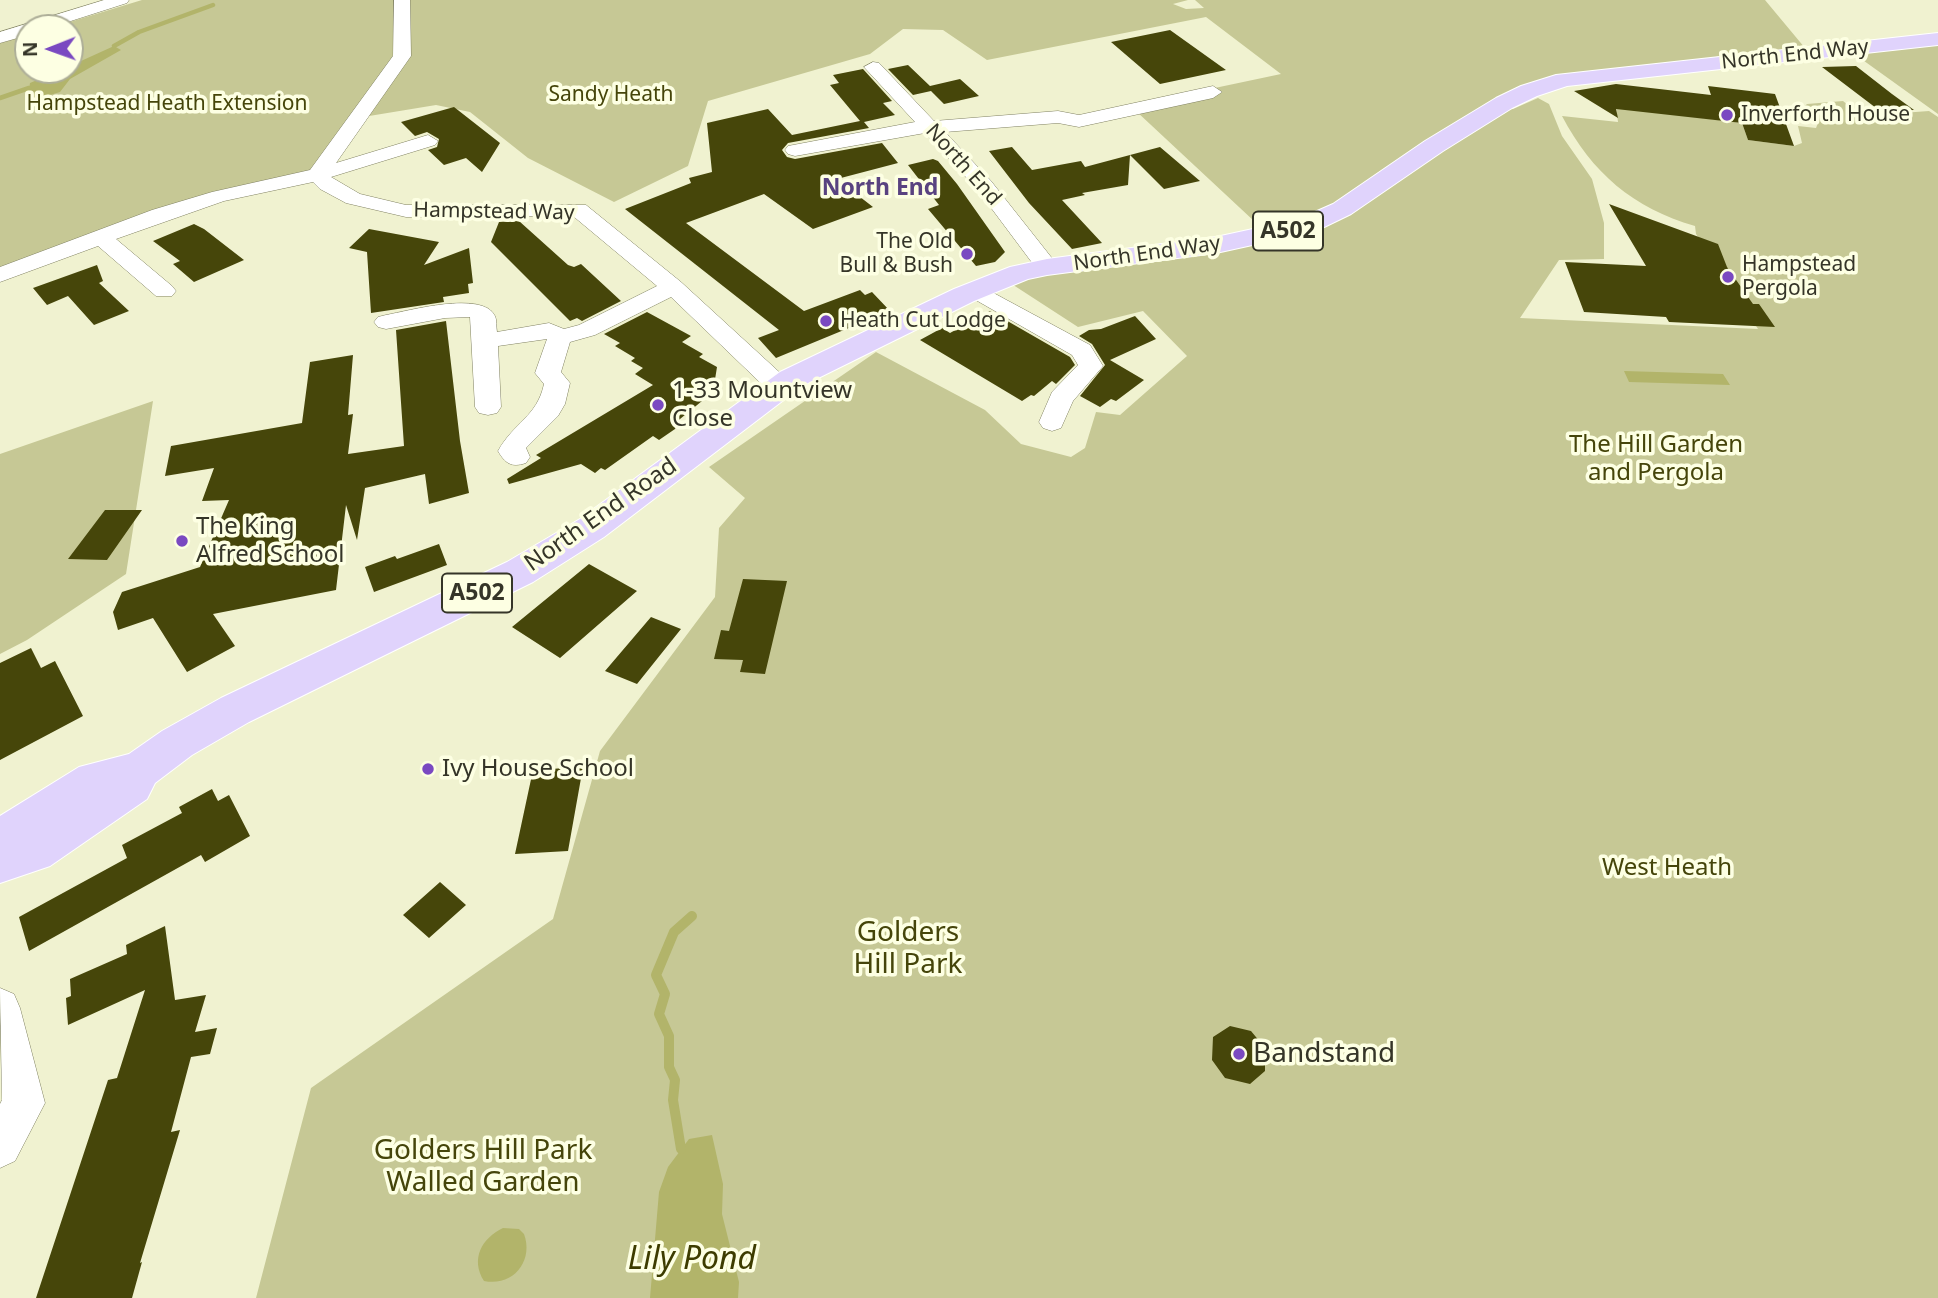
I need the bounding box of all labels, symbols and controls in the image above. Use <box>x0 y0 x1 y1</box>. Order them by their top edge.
north arrow <box>14 14 84 84</box>
street label: North End Way <box>1720 35 1870 75</box>
text: N <box>17 41 43 57</box>
park label: Sandy Heath <box>548 82 674 108</box>
park label: Hampstead Heath Extension <box>26 91 308 117</box>
place label: Inverforth House <box>1741 102 1910 128</box>
marker: Inverforth House <box>1719 107 1735 123</box>
street label: North End <box>920 119 1006 211</box>
district label: North End <box>822 174 938 202</box>
street label: Hampstead Way <box>413 198 575 226</box>
road number: A502 <box>1253 212 1323 250</box>
place label: The Old Bull & Bush <box>840 229 953 279</box>
street label: North End Way <box>1072 231 1222 277</box>
marker: The Old Bull & Bush <box>959 246 975 262</box>
place label: Hampstead Pergola <box>1742 252 1856 302</box>
marker: Hampstead Pergola <box>1720 269 1736 285</box>
place label: Heath Cut Lodge <box>840 308 1006 334</box>
marker: Heath Cut Lodge <box>818 313 834 329</box>
place label: 1-33 Mountview Close <box>672 377 852 433</box>
marker: 1-33 Mountview Close <box>650 397 666 413</box>
park label: The Hill Garden and Pergola <box>1569 431 1743 487</box>
street label: North End Road <box>519 452 683 578</box>
place label: The King Alfred School <box>196 513 345 569</box>
marker: The King Alfred School <box>174 533 190 549</box>
road number: A502 <box>442 573 512 612</box>
place label: Ivy House School <box>442 755 634 783</box>
marker: Ivy House School <box>420 761 436 777</box>
park label: West Heath <box>1602 854 1732 882</box>
park label: Golders Hill Park <box>854 916 962 982</box>
place label: Bandstand <box>1253 1037 1395 1071</box>
marker: Bandstand <box>1231 1046 1247 1062</box>
park label: Golders Hill Park Walled Garden <box>374 1134 592 1200</box>
water label: Lily Pond <box>628 1241 756 1279</box>

